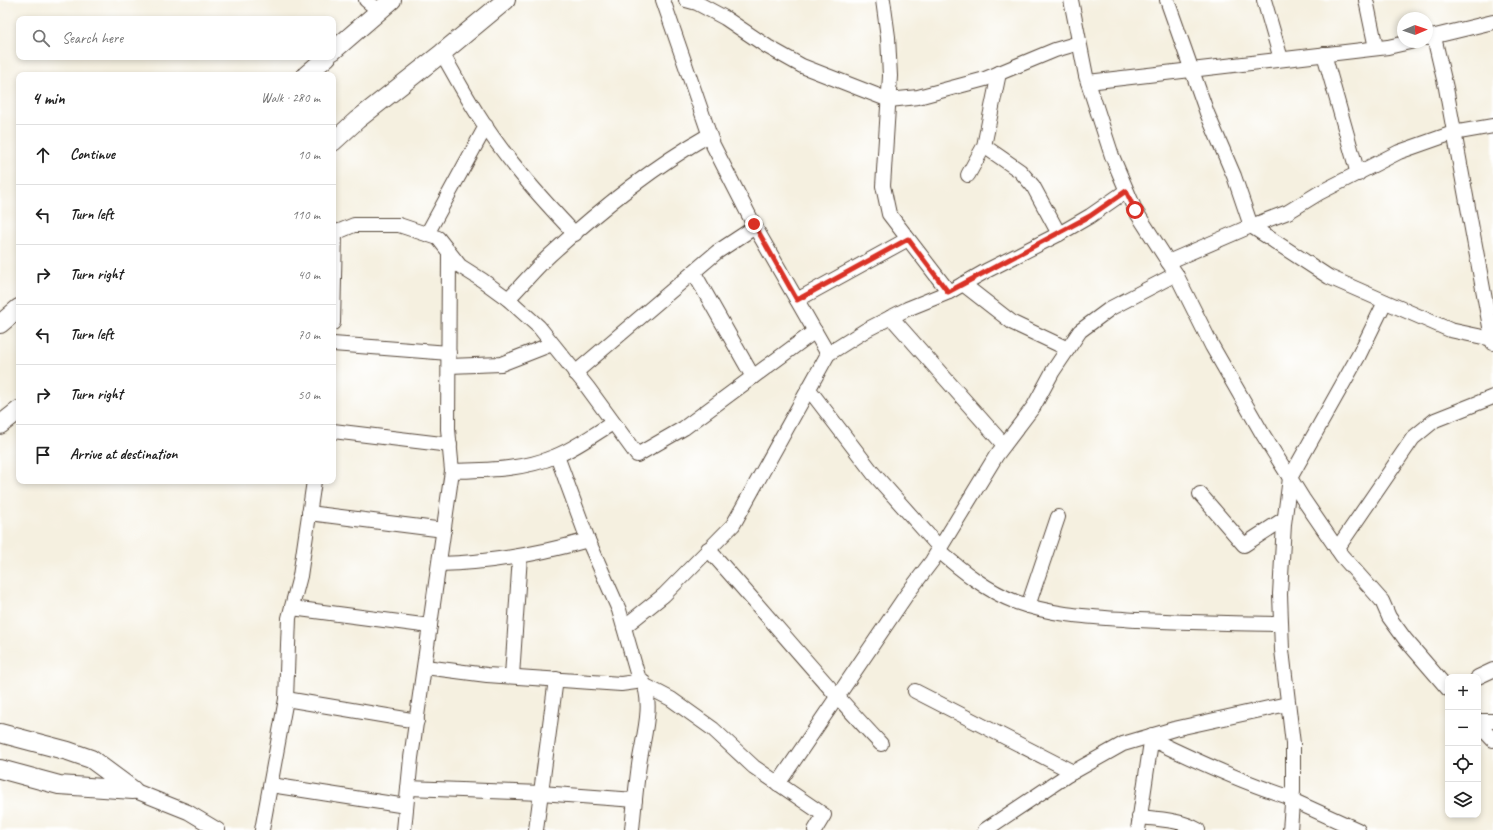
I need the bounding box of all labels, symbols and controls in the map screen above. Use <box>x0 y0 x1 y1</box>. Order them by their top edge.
north arrow <box>1397 12 1433 48</box>
search box <box>16 16 336 60</box>
icon: search <box>30 27 52 49</box>
text: Search here <box>62 29 123 48</box>
text: 4 min <box>32 88 65 109</box>
text: Walk · 280 m <box>261 90 320 106</box>
icon: ahead <box>32 144 54 166</box>
text: Continue <box>70 145 115 164</box>
text: 10 m <box>298 147 320 163</box>
route start <box>1126 201 1144 219</box>
icon: left <box>32 204 54 226</box>
text: Turn left <box>70 205 113 224</box>
text: 110 m <box>292 207 320 223</box>
route end <box>745 215 763 233</box>
icon: right <box>32 264 54 286</box>
text: Turn right <box>70 265 123 284</box>
text: 40 m <box>298 267 320 283</box>
icon: left <box>32 324 54 346</box>
text: Turn left <box>70 325 113 344</box>
text: 70 m <box>298 327 320 343</box>
icon: right <box>32 384 54 406</box>
text: Turn right <box>70 385 123 404</box>
text: 50 m <box>298 387 320 403</box>
icon: arrive <box>32 444 54 466</box>
text: Arrive at destination <box>70 445 177 464</box>
map controls <box>1445 674 1481 818</box>
button: + <box>1445 674 1481 710</box>
button: − <box>1445 710 1481 746</box>
button: locate <box>1445 746 1481 782</box>
button: layers <box>1445 782 1481 818</box>

